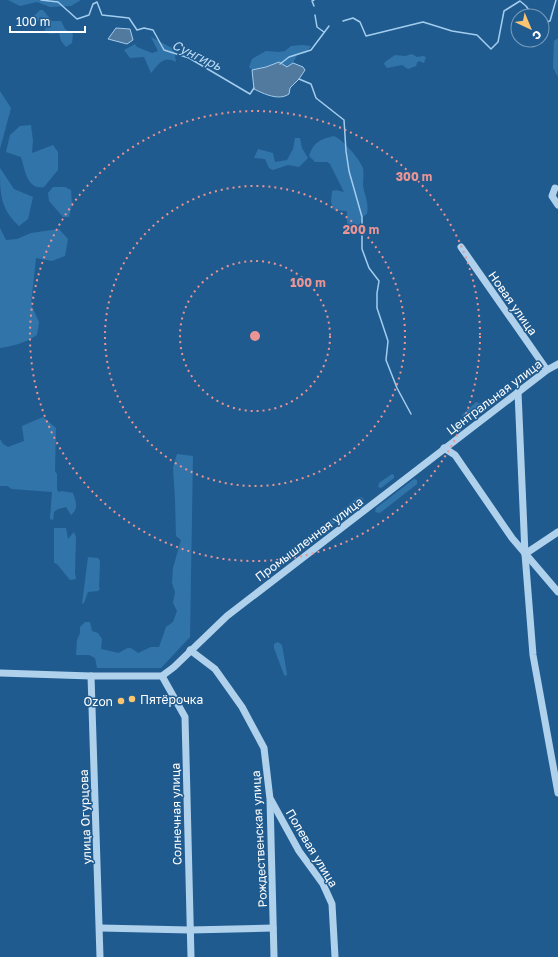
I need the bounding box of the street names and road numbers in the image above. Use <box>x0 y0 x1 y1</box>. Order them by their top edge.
street label: Новая улица <box>485 268 541 338</box>
street label: Центральная улица <box>443 356 545 438</box>
street label: Промышленная улица <box>252 494 366 584</box>
street label: Солнечная улица <box>168 763 184 865</box>
street label: улица Огурцова <box>76 769 94 865</box>
street label: Рождественская улица <box>248 770 270 908</box>
street label: Полевая улица <box>283 806 341 890</box>

